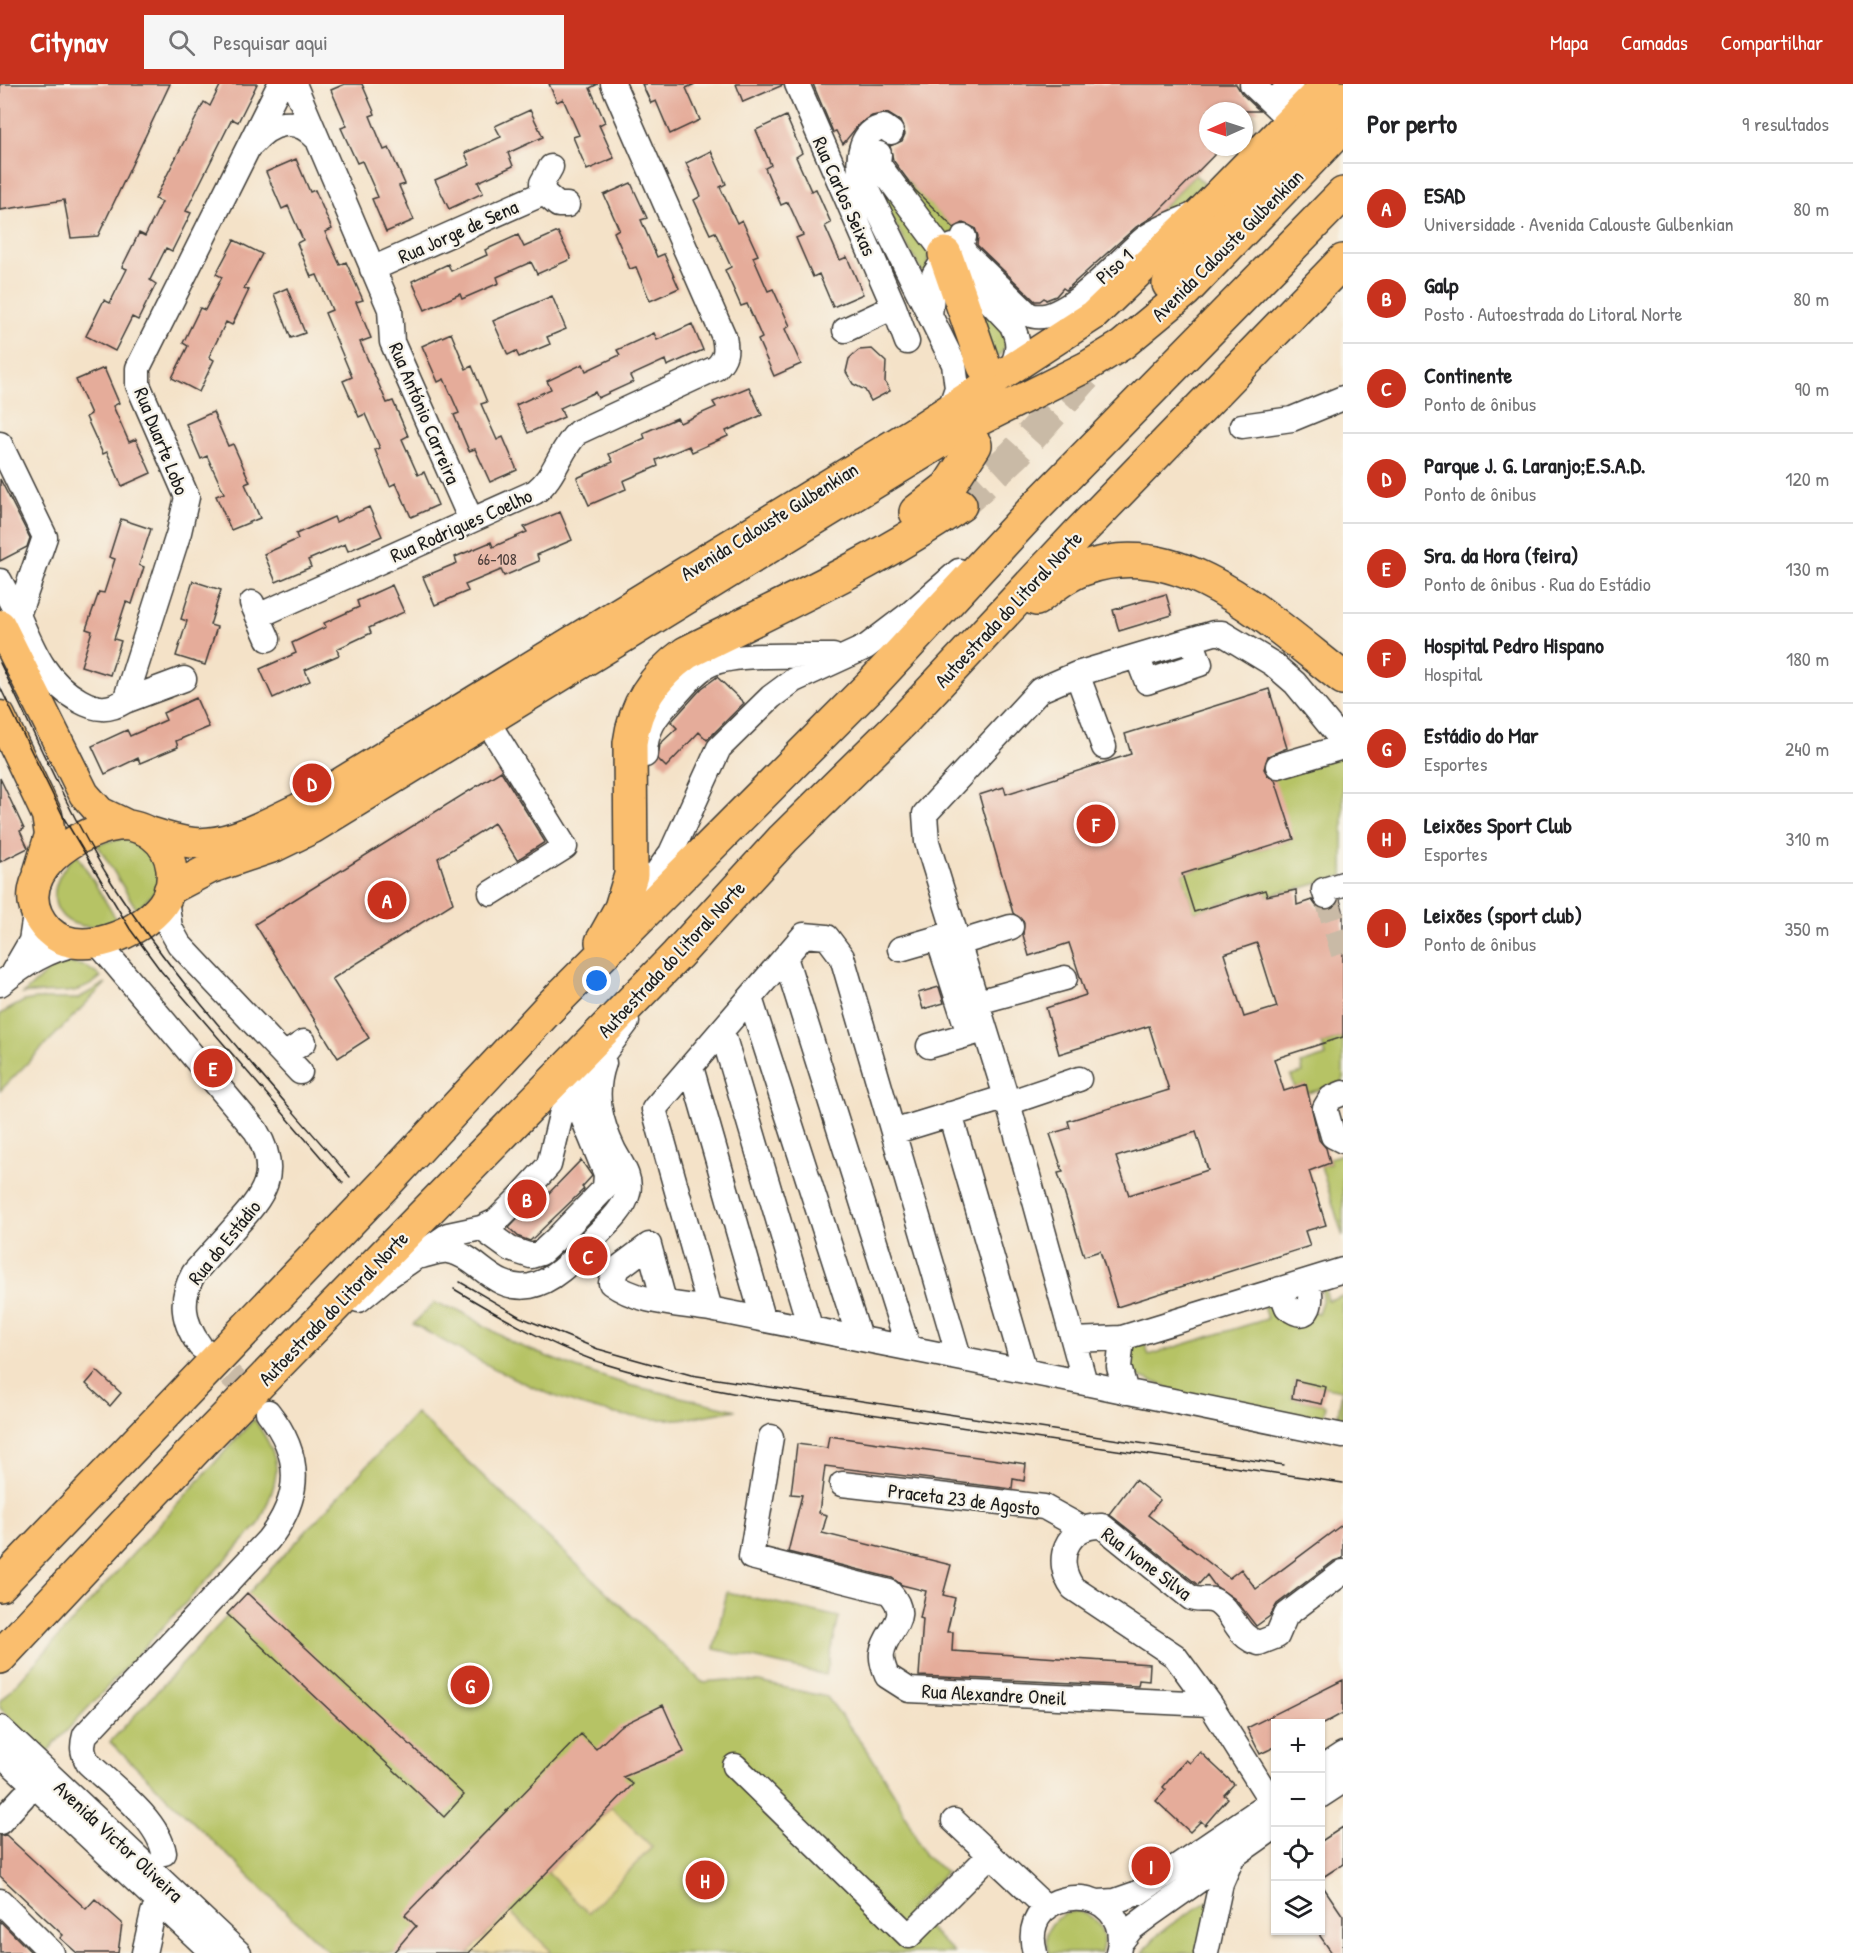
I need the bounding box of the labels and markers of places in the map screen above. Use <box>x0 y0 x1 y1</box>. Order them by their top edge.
pin: D <box>292 760 332 806</box>
pin: F <box>1076 802 1116 846</box>
pin: A <box>368 878 406 922</box>
pin: E <box>194 1046 232 1090</box>
pin: B <box>508 1176 546 1222</box>
pin: C <box>568 1234 608 1278</box>
pin: G <box>450 1662 490 1708</box>
pin: I <box>1132 1844 1170 1888</box>
pin: H <box>686 1858 724 1902</box>

